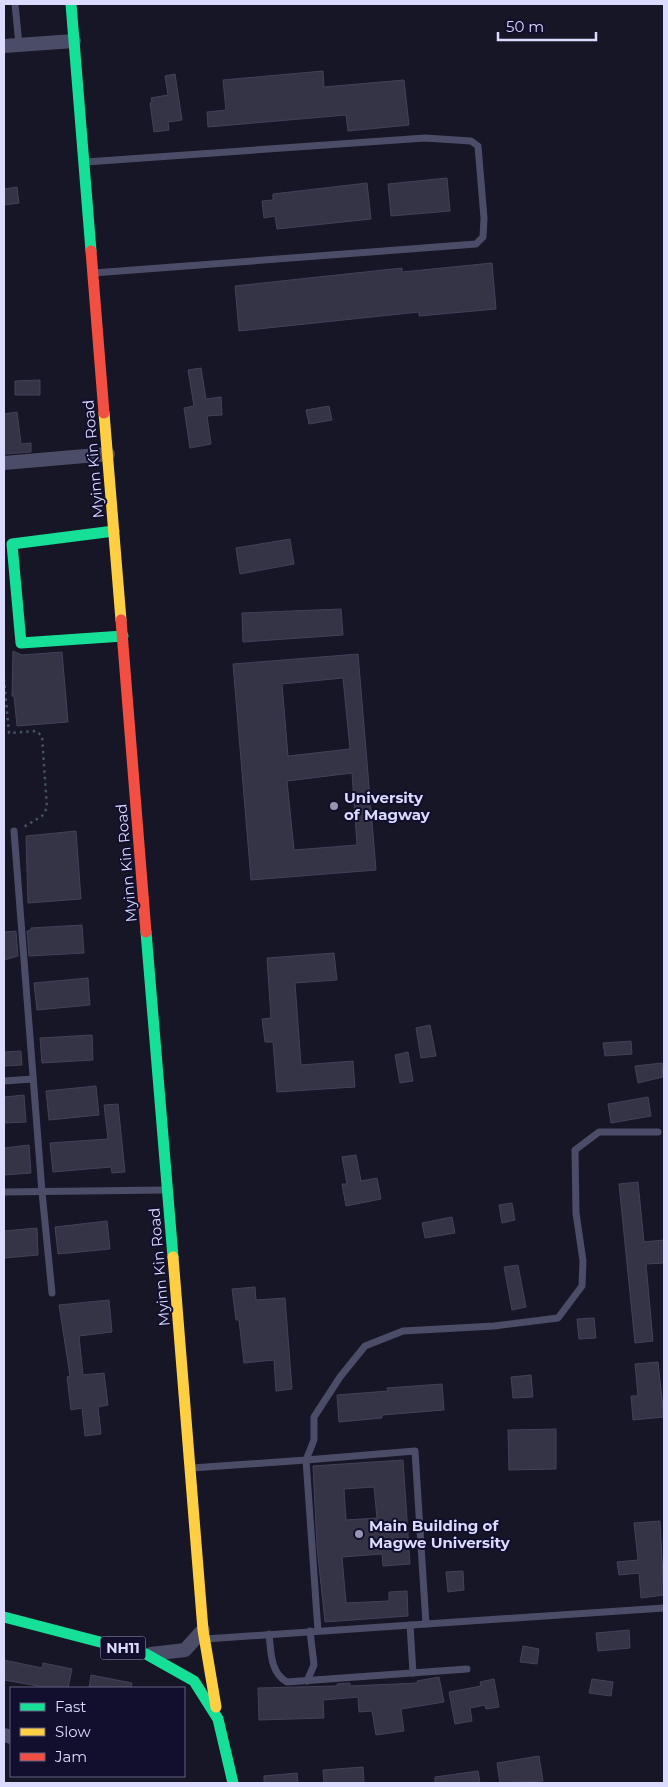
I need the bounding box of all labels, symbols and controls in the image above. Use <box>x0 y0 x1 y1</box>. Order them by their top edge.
scale bar <box>498 10 596 42</box>
text: 50 m <box>506 17 544 36</box>
street label: Myinn Kin Road <box>78 399 108 519</box>
place label: University of Magway <box>344 788 431 824</box>
marker: University of Magway <box>328 800 340 812</box>
street label: Myinn Kin Road <box>111 803 141 923</box>
street label: Myinn Kin Road <box>144 1207 174 1327</box>
place label: Main Building of Magwe University <box>369 1516 511 1552</box>
marker: Main Building of Magwe University <box>353 1528 365 1540</box>
road number: NH11 <box>100 1636 146 1660</box>
legend <box>10 1687 185 1777</box>
text: Fast <box>55 1697 86 1716</box>
text: Slow <box>55 1722 91 1741</box>
text: Jam <box>54 1747 87 1766</box>

